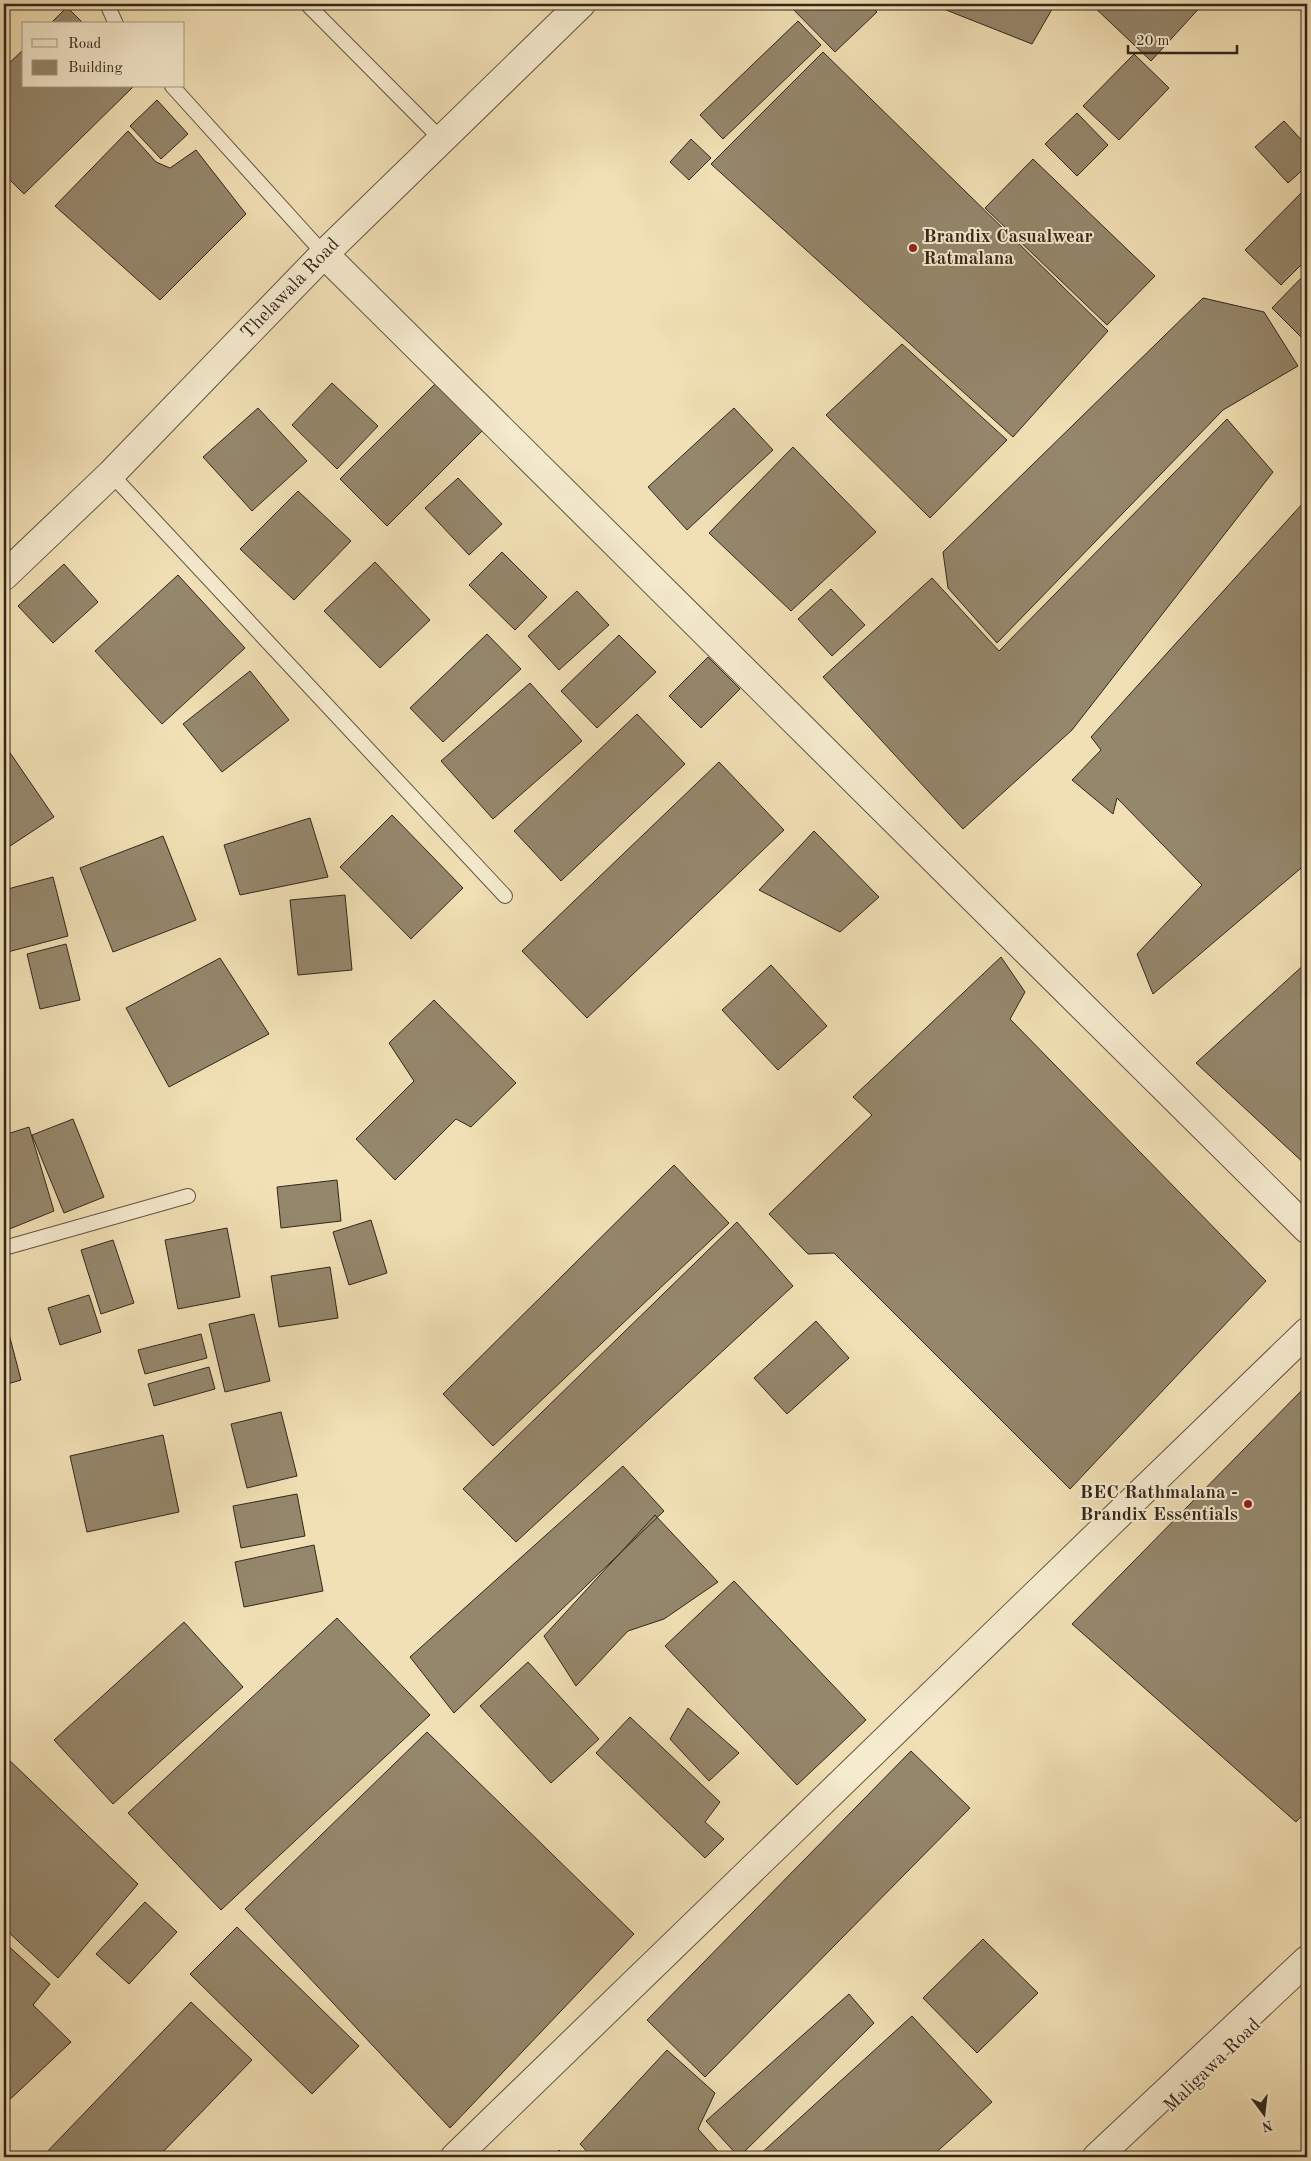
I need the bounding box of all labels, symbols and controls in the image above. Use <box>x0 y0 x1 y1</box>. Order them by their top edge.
legend <box>22 22 185 88</box>
scale bar <box>1128 22 1237 54</box>
text: 20 m <box>1136 34 1170 49</box>
text: Road <box>68 37 102 52</box>
text: Building <box>68 61 123 76</box>
place label: Brandix Casualwear Ratmalana <box>923 228 1093 269</box>
street label: Thelawala Road <box>238 235 344 343</box>
marker: Brandix Casualwear Ratmalana <box>907 242 919 254</box>
place label: BEC Rathmalana - Brandix Essentials <box>1080 1484 1238 1525</box>
marker: BEC Rathmalana - Brandix Essentials <box>1242 1498 1254 1510</box>
street label: Maligawa Road <box>1161 2015 1265 2117</box>
north arrow <box>1238 2088 1288 2138</box>
text: N <box>1260 2117 1274 2134</box>

